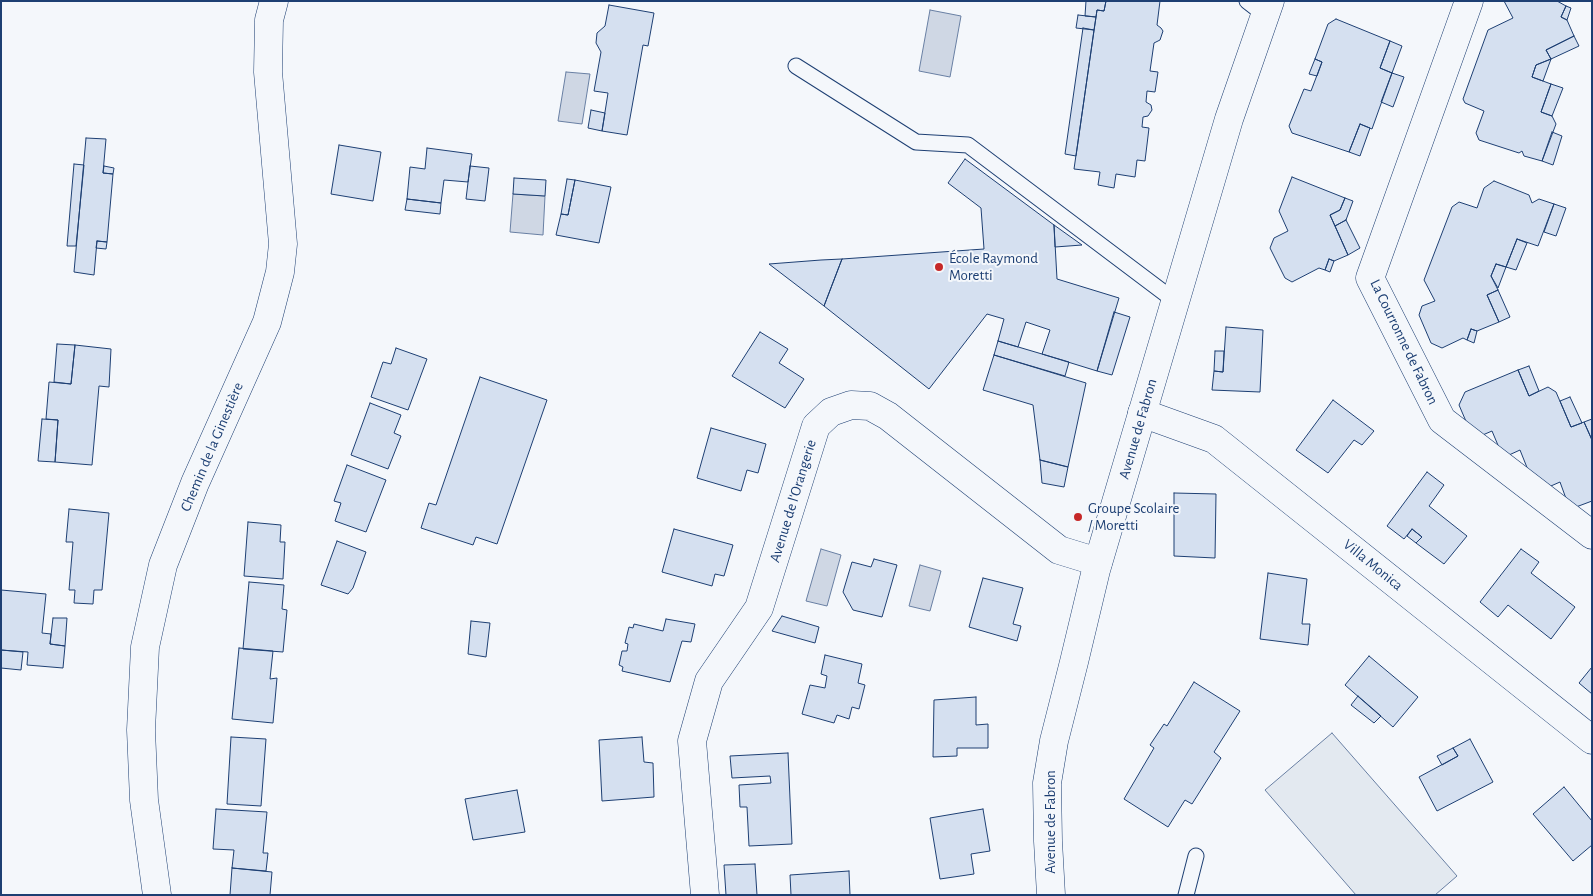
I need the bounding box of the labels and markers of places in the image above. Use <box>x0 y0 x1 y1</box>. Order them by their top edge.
place label: École Raymond Moretti <box>949 249 1038 284</box>
marker: École Raymond Moretti <box>933 261 945 273</box>
place label: Groupe Scolaire / Moretti <box>1088 499 1179 534</box>
marker: Groupe Scolaire / Moretti <box>1072 511 1084 523</box>

